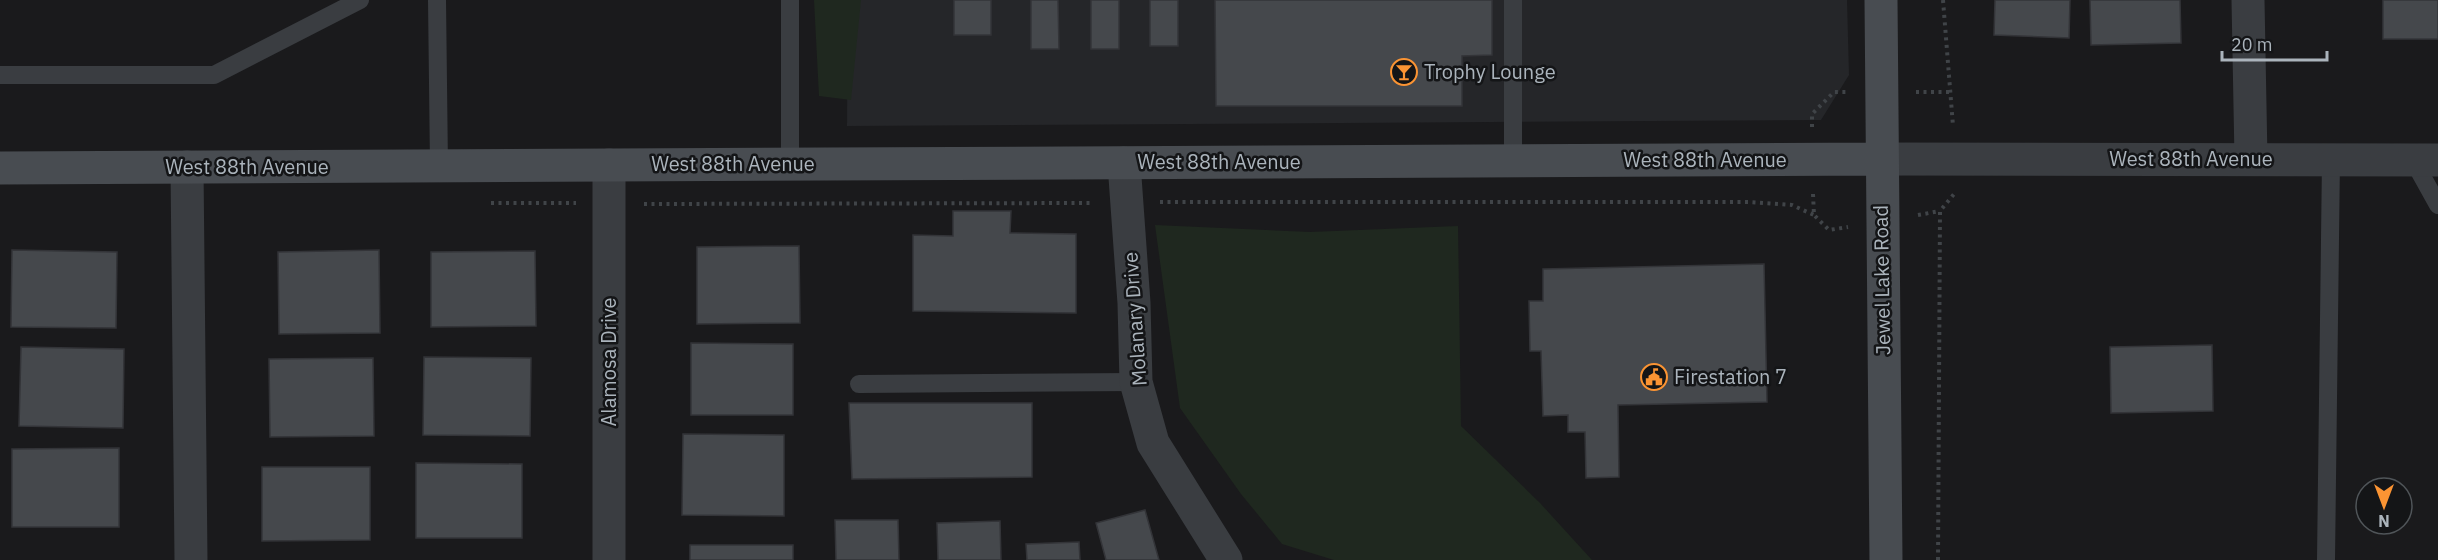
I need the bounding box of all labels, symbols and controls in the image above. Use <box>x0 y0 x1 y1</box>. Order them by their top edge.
scale bar <box>2222 24 2327 62</box>
text: 20 m <box>2231 33 2273 56</box>
bar icon: Trophy Lounge <box>1389 57 1419 87</box>
place label: Trophy Lounge <box>1424 58 1556 85</box>
street label: West 88th Avenue <box>2109 145 2273 172</box>
street label: West 88th Avenue <box>1623 146 1787 173</box>
street label: West 88th Avenue <box>1137 148 1301 175</box>
street label: West 88th Avenue <box>651 150 815 177</box>
street label: West 88th Avenue <box>165 153 329 180</box>
street label: Jewel Lake Road <box>1867 205 1896 355</box>
street label: Molanary Drive <box>1116 251 1153 387</box>
street label: Alamosa Drive <box>595 297 622 427</box>
public building icon: Firestation 7 <box>1639 362 1669 392</box>
place label: Firestation 7 <box>1674 363 1787 390</box>
north arrow <box>2354 476 2414 536</box>
text: N <box>2378 511 2390 531</box>

